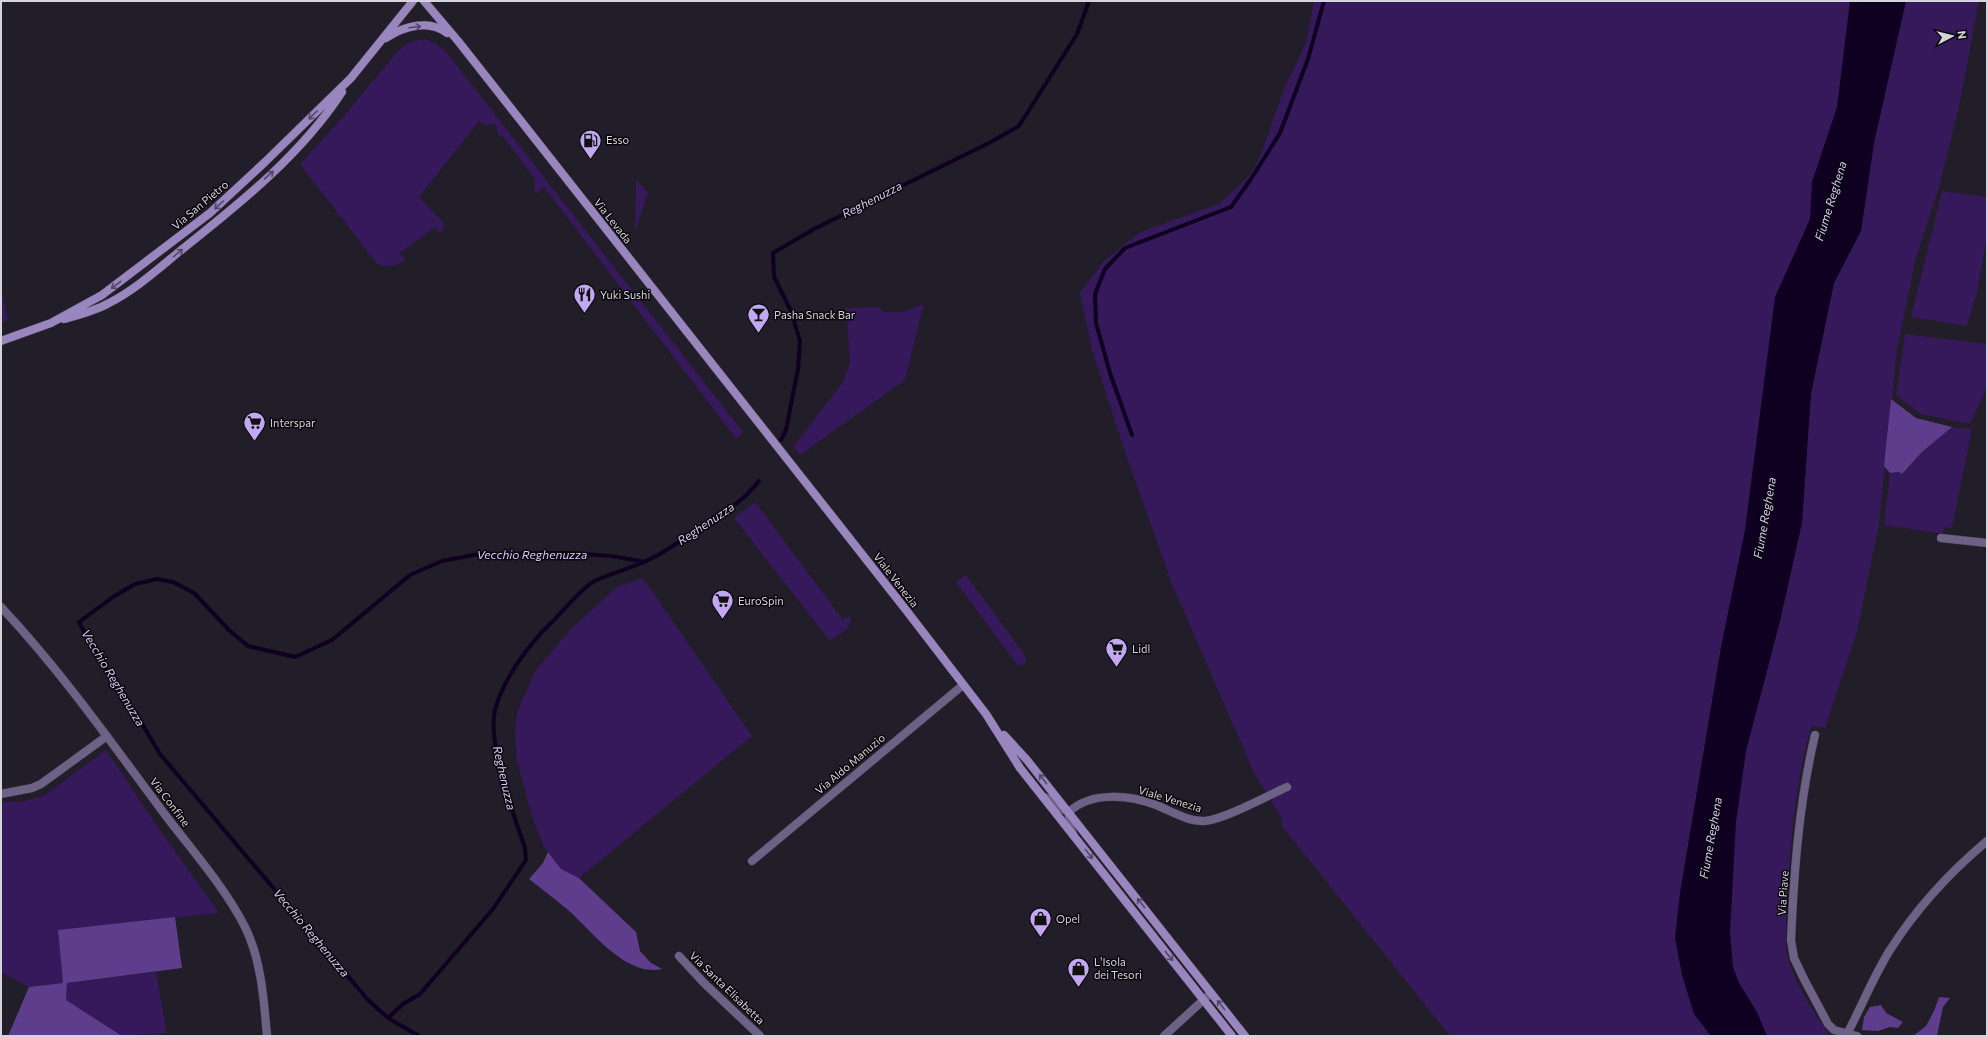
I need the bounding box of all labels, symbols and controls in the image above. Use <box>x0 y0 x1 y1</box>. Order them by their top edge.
north arrow <box>1932 16 1972 56</box>
one-way arrow <box>408 23 421 30</box>
text: N <box>1955 30 1969 40</box>
one-way arrow <box>308 110 318 120</box>
fuel station icon: Esso <box>578 127 604 160</box>
place label: Esso <box>606 133 629 146</box>
water label: Fiume Reghena <box>1811 159 1849 242</box>
one-way arrow <box>264 171 274 180</box>
street label: Via San Pietro <box>169 177 231 232</box>
water label: Reghenuzza <box>839 178 904 220</box>
street label: Via Levada <box>592 196 635 246</box>
one-way arrow <box>214 200 224 209</box>
one-way arrow <box>173 248 183 257</box>
one-way arrow <box>111 280 122 289</box>
restaurant icon: Yuki Sushi <box>571 282 597 315</box>
place label: Yuki Sushi <box>600 288 650 301</box>
bar icon: Pasha Snack Bar <box>745 302 771 335</box>
place label: Pasha Snack Bar <box>774 308 856 321</box>
supermarket icon: Interspar <box>242 410 268 443</box>
place label: Interspar <box>270 416 316 429</box>
water label: Fiume Reghena <box>1750 476 1778 560</box>
water label: Reghenuzza <box>674 499 736 547</box>
water label: Vecchio Reghenuzza <box>477 547 587 561</box>
street label: Viale Venezia <box>871 550 922 610</box>
supermarket icon: EuroSpin <box>710 588 736 621</box>
place label: EuroSpin <box>738 594 784 607</box>
water label: Vecchio Reghenuzza <box>79 626 148 729</box>
supermarket icon: Lidl <box>1104 636 1130 669</box>
place label: Lidl <box>1132 642 1150 655</box>
street label: Via Aldo Manuzio <box>812 730 888 797</box>
water label: Reghenuzza <box>491 744 519 811</box>
one-way arrow <box>1038 774 1047 785</box>
street label: Via Confine <box>148 775 193 829</box>
street label: Viale Venezia <box>1137 783 1203 814</box>
water label: Fiume Reghena <box>1696 796 1724 880</box>
one-way arrow <box>1084 848 1093 859</box>
street label: Via Piave <box>1774 870 1791 916</box>
water label: Vecchio Reghenuzza <box>271 885 353 979</box>
one-way arrow <box>1136 898 1145 909</box>
shop icon: Opel <box>1028 906 1054 939</box>
place label: Opel <box>1056 912 1080 925</box>
street label: Via Santa Elisabetta <box>687 949 767 1027</box>
one-way arrow <box>1164 951 1173 961</box>
shop icon: L'Isola dei Tesori <box>1065 955 1091 988</box>
place label: L'Isola dei Tesori <box>1094 955 1142 981</box>
one-way arrow <box>1217 1000 1226 1011</box>

